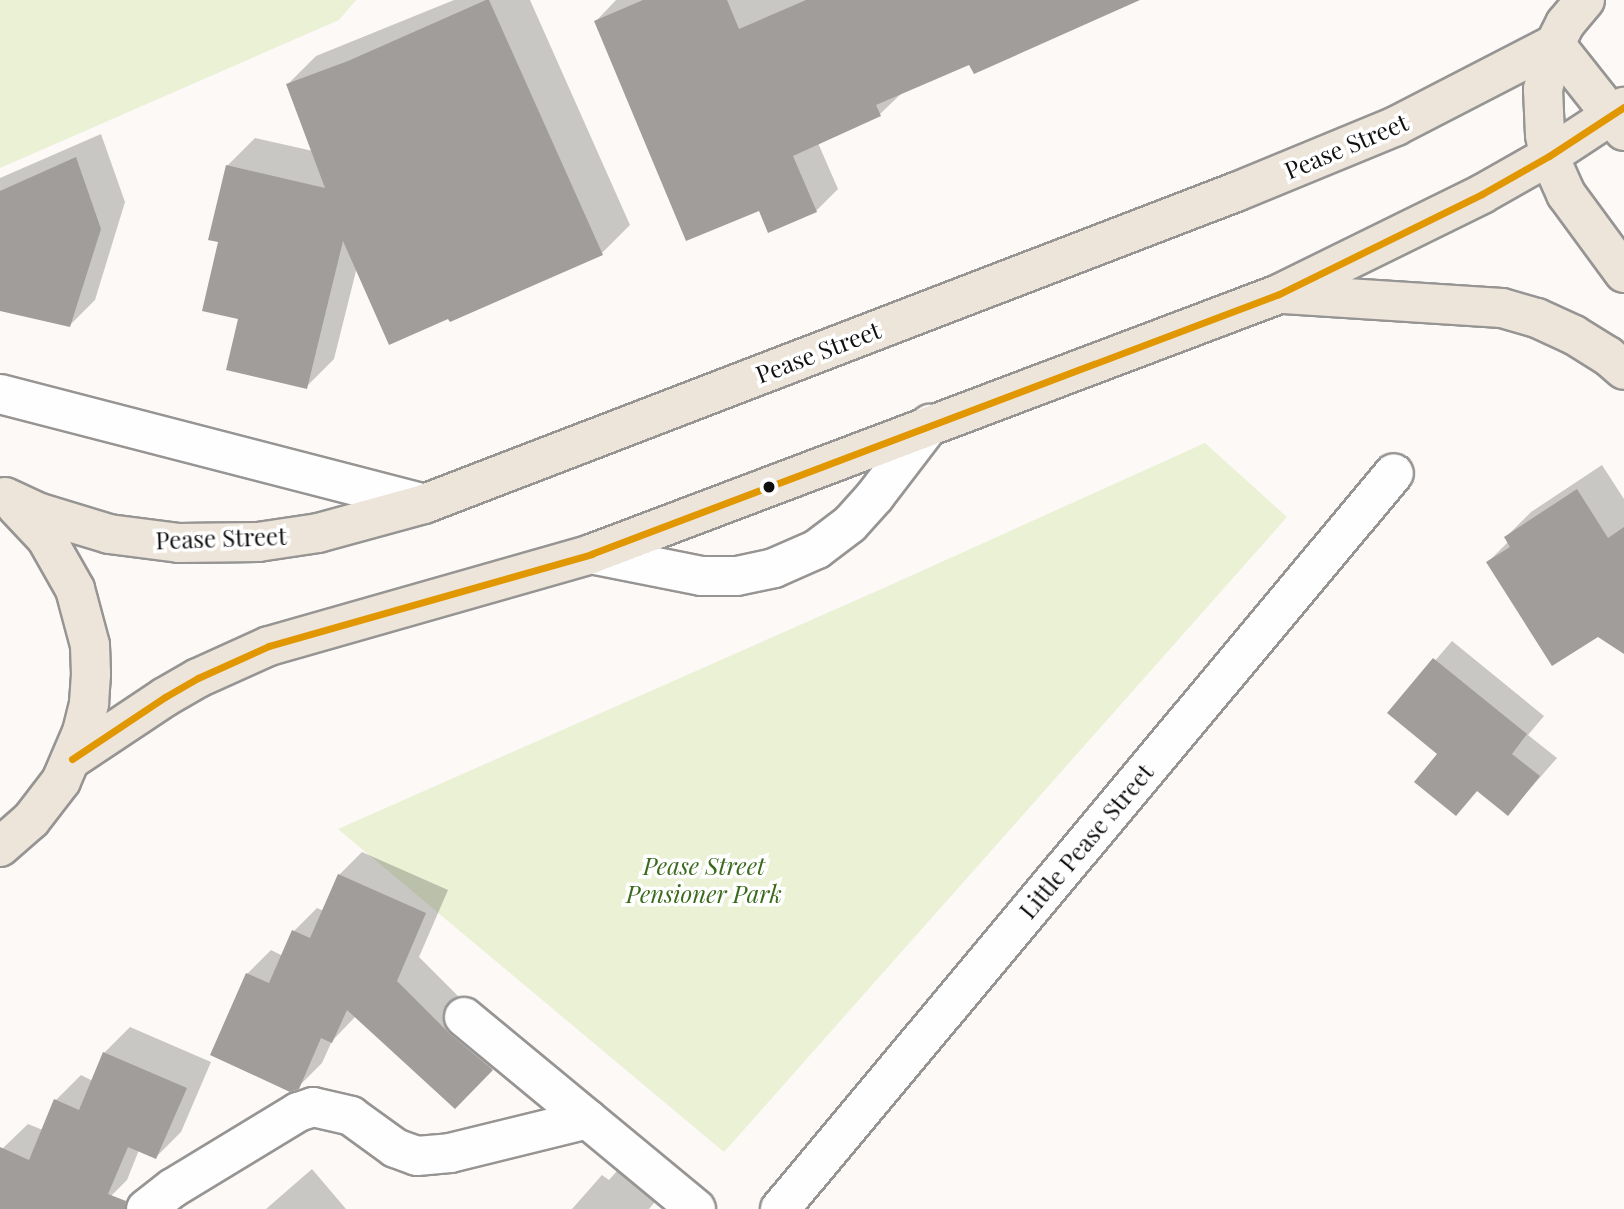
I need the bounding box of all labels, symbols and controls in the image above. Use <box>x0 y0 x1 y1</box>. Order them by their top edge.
street label: Pease Street <box>1280 107 1412 185</box>
street label: Pease Street <box>752 315 884 389</box>
unlabelled marker <box>762 480 776 494</box>
street label: Pease Street <box>155 521 287 555</box>
street label: Little Pease Street <box>1013 758 1159 924</box>
park label: Pease Street Pensioner Park <box>626 852 782 908</box>

